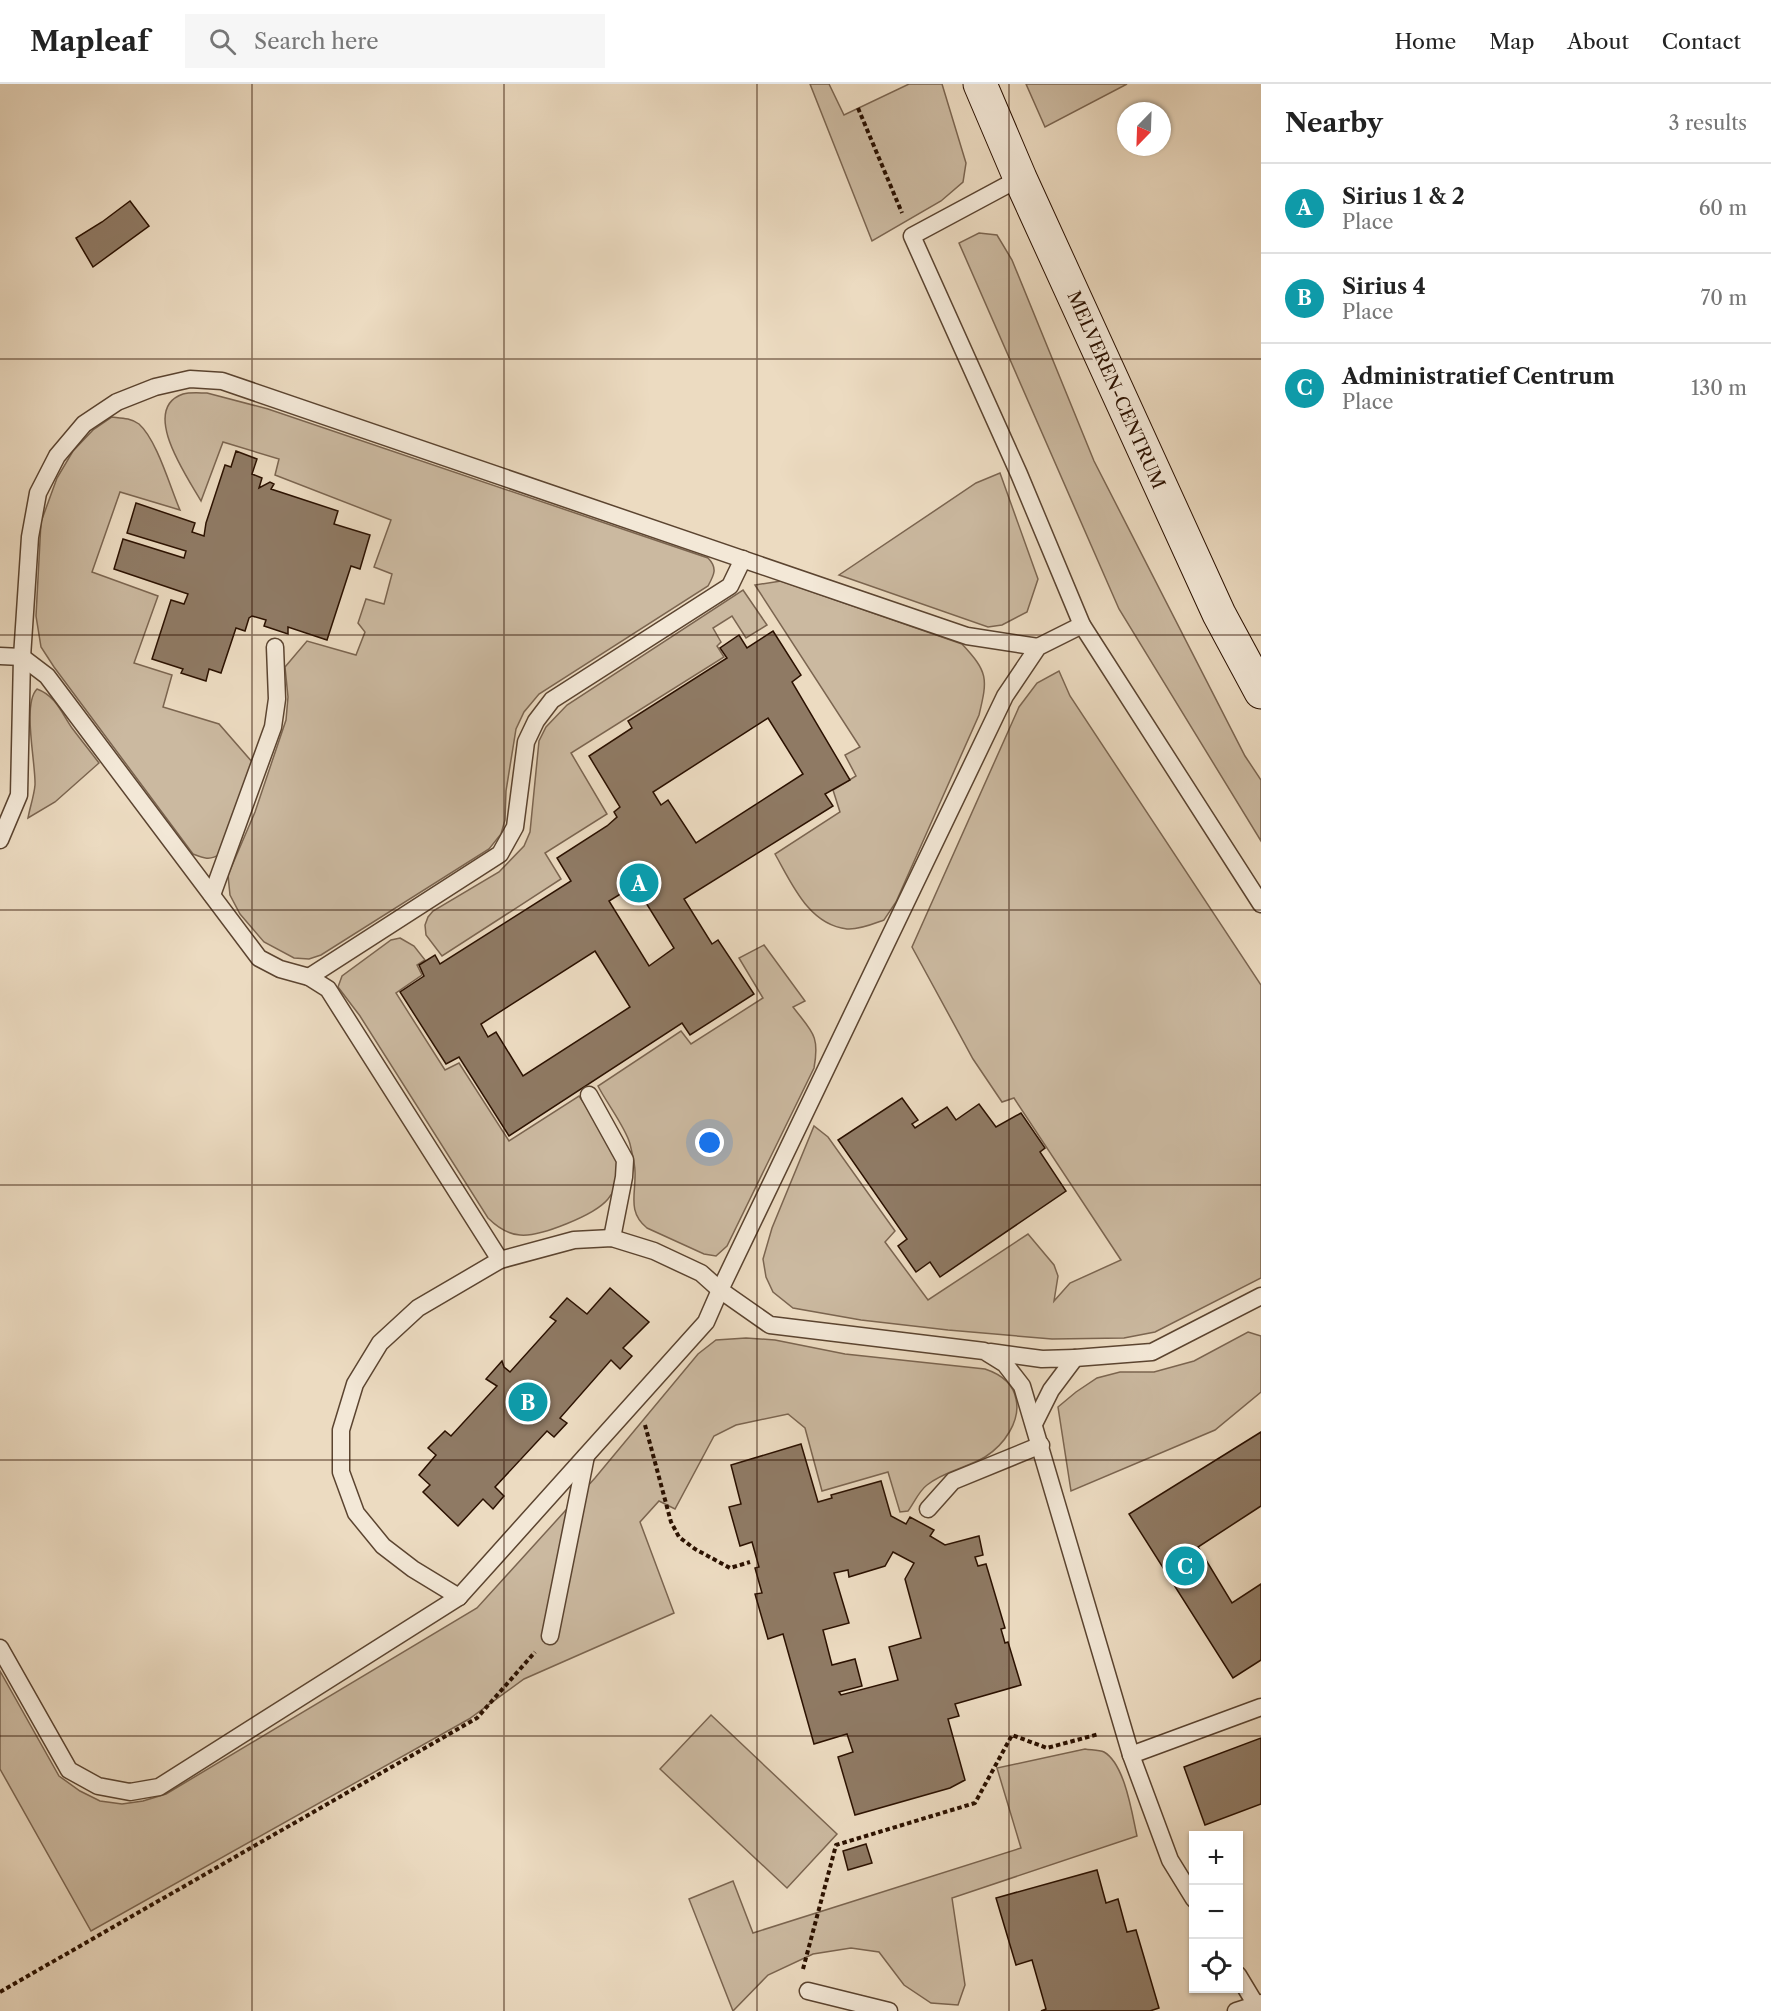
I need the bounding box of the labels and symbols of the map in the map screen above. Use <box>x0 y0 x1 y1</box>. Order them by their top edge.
north arrow <box>1117 102 1171 156</box>
street label: MELVEREN-CENTRUM <box>1062 287 1170 493</box>
pin: A <box>620 860 658 906</box>
your location <box>695 1128 724 1157</box>
pin: B <box>508 1380 548 1424</box>
pin: C <box>1166 1544 1204 1588</box>

